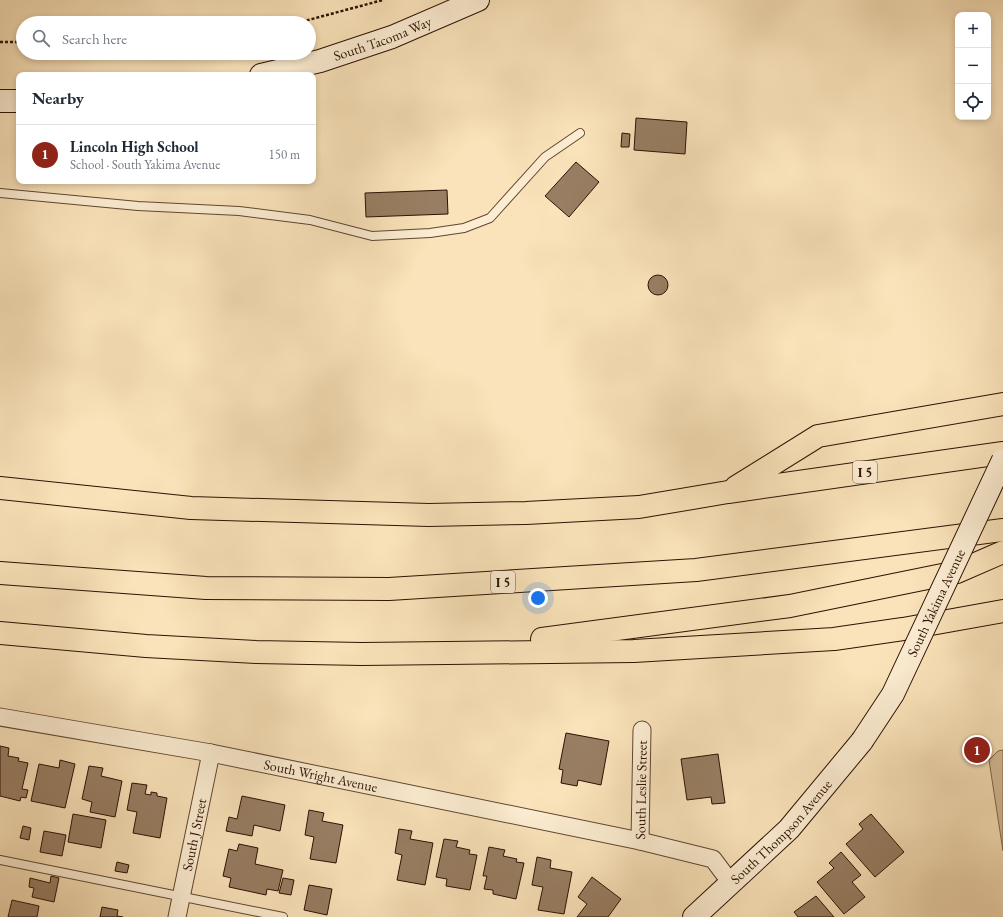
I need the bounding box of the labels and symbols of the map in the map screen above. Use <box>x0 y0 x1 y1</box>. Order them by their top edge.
street label: South Tacoma Way <box>331 12 435 65</box>
road number: I 5 <box>853 461 877 483</box>
street label: South Yakima Avenue <box>903 546 969 660</box>
road number: I 5 <box>491 571 515 593</box>
your location <box>528 588 548 608</box>
pin: 1 <box>964 735 990 765</box>
street label: South Leslie Street <box>631 740 651 840</box>
street label: South Wright Avenue <box>262 755 380 796</box>
street label: South Thompson Avenue <box>726 775 836 888</box>
street label: South J Street <box>178 796 210 873</box>

